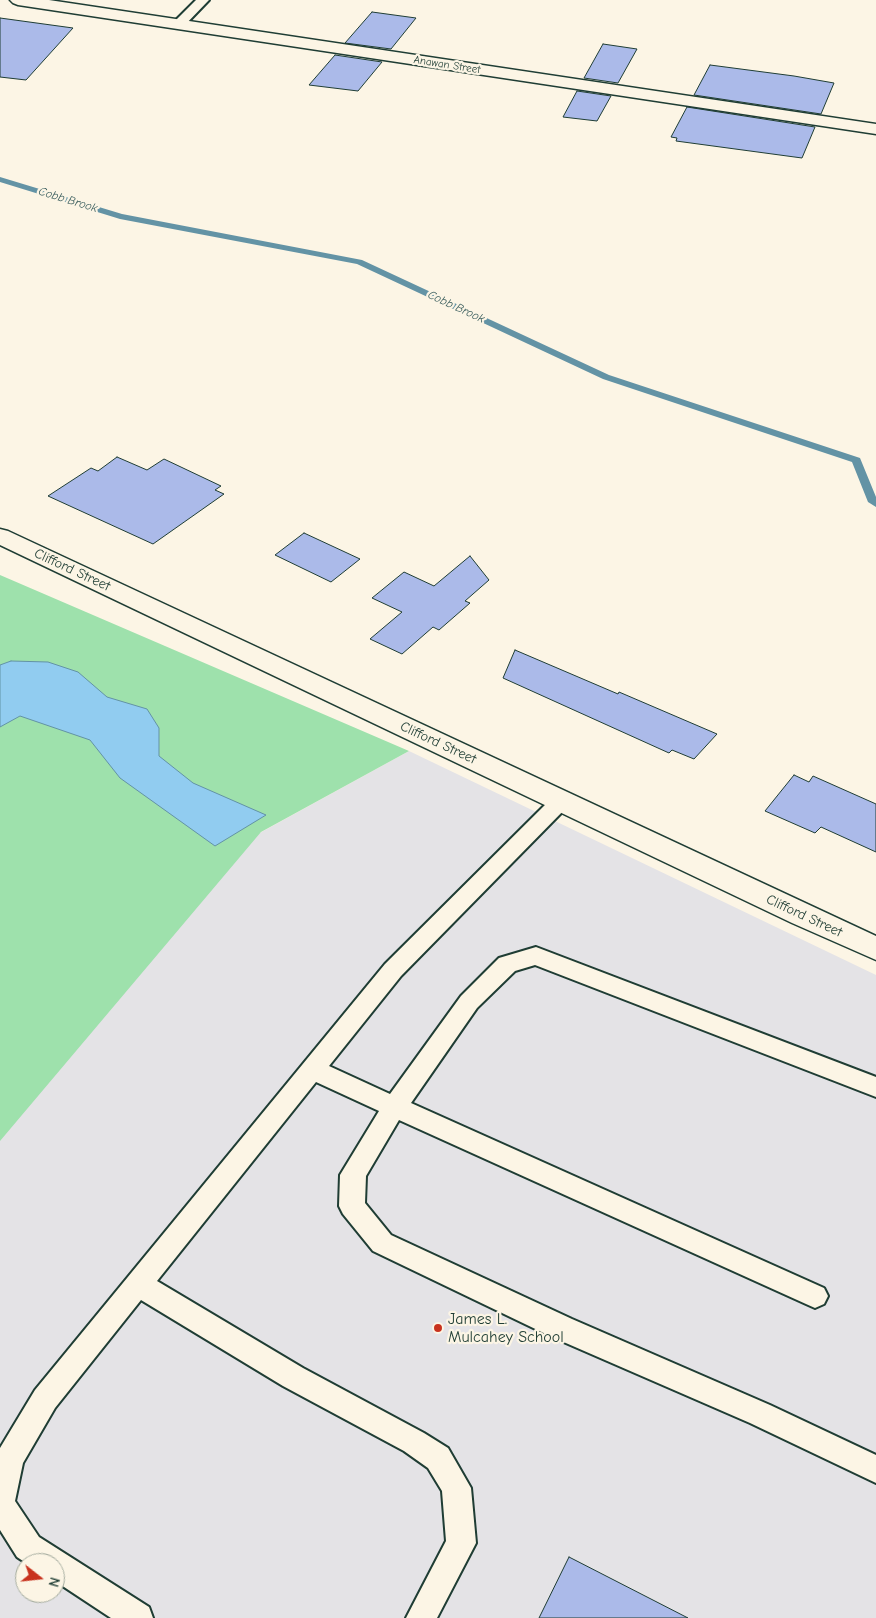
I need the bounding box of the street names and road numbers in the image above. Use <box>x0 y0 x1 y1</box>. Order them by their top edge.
street label: Anawan Street <box>413 53 481 77</box>
street label: Clifford Street <box>31 545 113 595</box>
street label: Clifford Street <box>397 718 479 768</box>
street label: Clifford Street <box>763 891 845 941</box>

